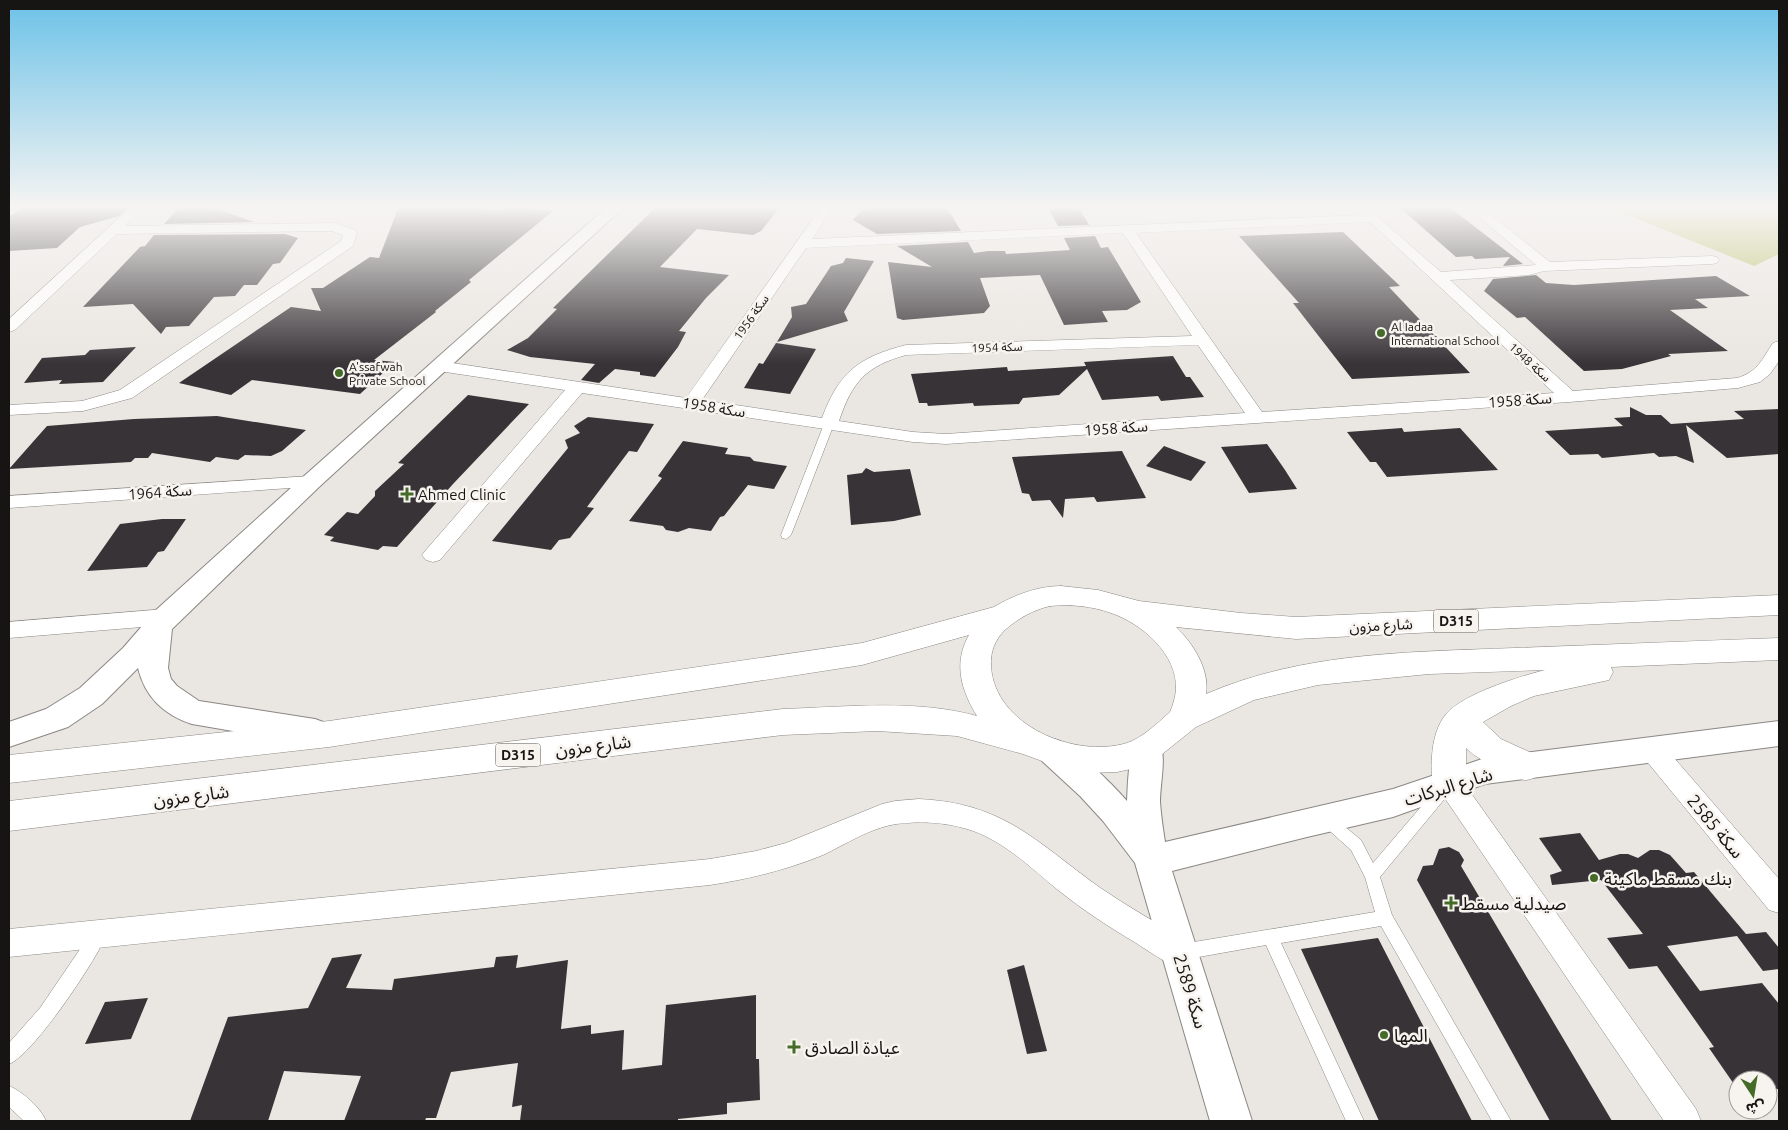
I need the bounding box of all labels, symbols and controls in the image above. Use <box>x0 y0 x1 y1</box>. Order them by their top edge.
street label: سكة 1956 <box>731 292 771 342</box>
place label: Al Iadaa International School <box>1391 320 1499 347</box>
marker: Al Iadaa International School <box>1375 327 1387 339</box>
street label: سكة 1954 <box>971 340 1023 354</box>
street label: سكة 1948 <box>1507 340 1553 384</box>
place label: A'ssafwah Private School <box>349 360 426 387</box>
marker: A'ssafwah Private School <box>333 367 345 379</box>
street label: سكة 1958 <box>1488 389 1553 411</box>
street label: سكة 1958 <box>681 394 747 420</box>
street label: سكة 1958 <box>1084 417 1149 439</box>
street label: سكة 1964 <box>128 481 193 503</box>
place label: Ahmed Clinic <box>418 486 506 503</box>
marker: Ahmed Clinic <box>400 487 414 501</box>
road number: D315 <box>1434 610 1478 632</box>
street label: شارع مزون <box>1349 615 1414 639</box>
street label: شارع مزون <box>554 730 633 765</box>
road number: D315 <box>496 744 540 766</box>
street label: شارع البركات <box>1401 763 1496 814</box>
street label: شارع مزون <box>152 780 231 815</box>
street label: سكة 2585 <box>1684 790 1748 862</box>
place label: بنك مسقط ماكينة <box>1604 868 1732 888</box>
marker: بنك مسقط ماكينة <box>1588 872 1600 884</box>
place label: صيدلية مسقط <box>1461 893 1566 913</box>
marker: صيدلية مسقط <box>1445 897 1457 909</box>
street label: سكة 2589 <box>1170 951 1212 1031</box>
place label: المها <box>1394 1025 1428 1046</box>
marker: المها <box>1378 1029 1390 1041</box>
place label: عيادة الصادق <box>805 1037 900 1057</box>
marker: عيادة الصادق <box>787 1040 801 1054</box>
north arrow <box>1728 1070 1778 1120</box>
text: ش <box>1745 1098 1767 1118</box>

